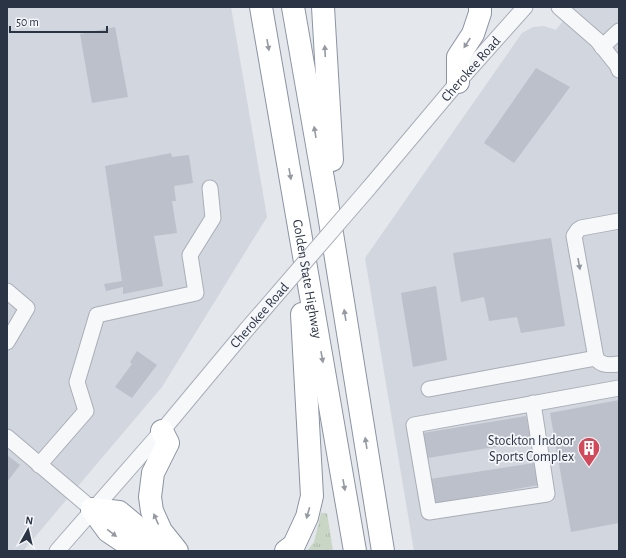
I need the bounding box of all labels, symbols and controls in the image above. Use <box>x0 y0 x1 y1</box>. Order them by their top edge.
scale bar <box>10 8 107 34</box>
text: 50 m <box>16 16 39 28</box>
street label: Cherokee Road <box>439 34 503 105</box>
one-way arrow <box>463 38 471 48</box>
one-way arrow <box>265 39 271 52</box>
one-way arrow <box>322 45 329 57</box>
one-way arrow <box>311 126 317 138</box>
one-way arrow <box>287 167 293 180</box>
street label: Golden State Highway <box>290 218 324 340</box>
one-way arrow <box>576 257 582 270</box>
street label: Cherokee Road <box>228 280 292 351</box>
one-way arrow <box>342 309 348 321</box>
one-way arrow <box>319 351 325 363</box>
place label: Stockton Indoor Sports Complex <box>488 434 574 464</box>
building icon: Stockton Indoor Sports Complex <box>576 435 602 468</box>
one-way arrow <box>363 437 369 450</box>
one-way arrow <box>341 479 347 491</box>
one-way arrow <box>305 507 311 519</box>
north arrow <box>8 510 48 550</box>
one-way arrow <box>153 513 159 524</box>
text: N <box>25 515 34 527</box>
one-way arrow <box>107 529 118 537</box>

